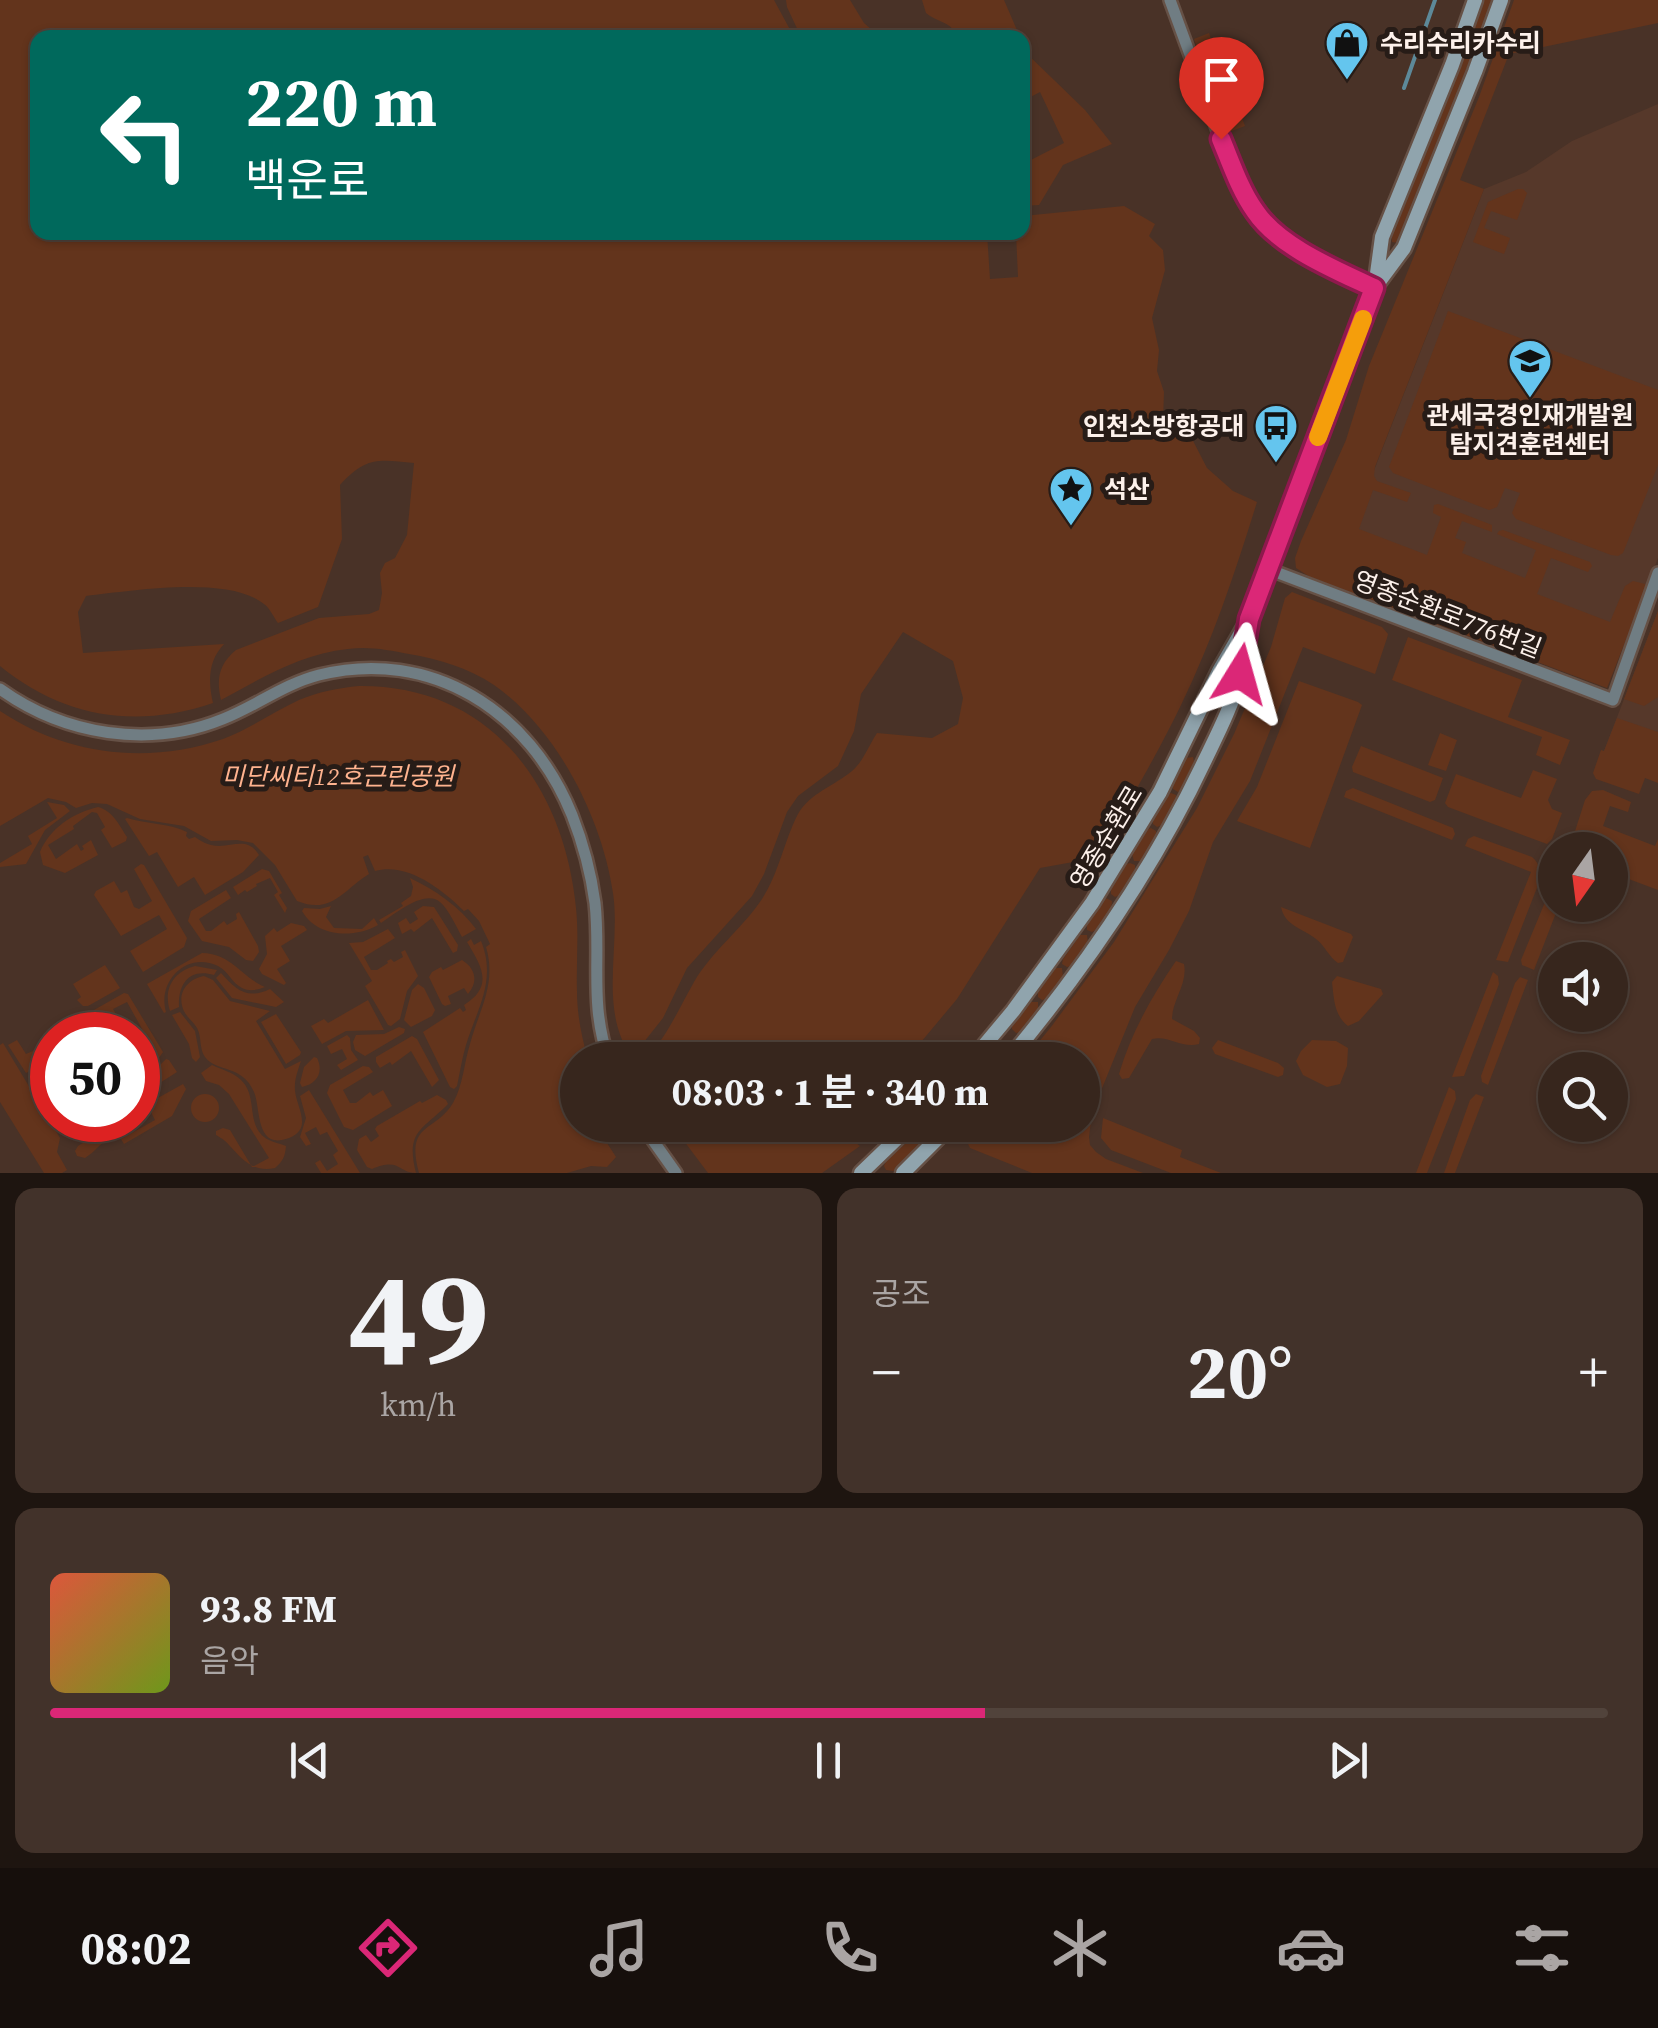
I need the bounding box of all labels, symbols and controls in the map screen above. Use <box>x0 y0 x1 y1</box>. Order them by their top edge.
shop icon: 수리수리카수리 <box>1324 20 1370 81</box>
place label: 수리수리카수리 <box>1380 26 1541 60</box>
pin <box>1179 37 1264 140</box>
icon: arrive <box>1194 52 1249 107</box>
text: 220 m <box>245 53 437 149</box>
icon: left <box>80 70 210 200</box>
text: 백운로 <box>245 149 369 211</box>
school or university icon: 관세국경인재개발원 탐지견훈련센터 <box>1507 338 1553 399</box>
place label: 관세국경인재개발원 탐지견훈련센터 <box>1426 398 1634 461</box>
bus stop icon: 인천소방항공대 <box>1253 403 1299 464</box>
place label: 인천소방항공대 <box>1083 409 1244 443</box>
place icon: 석산 <box>1048 466 1094 527</box>
place label: 석산 <box>1104 472 1150 506</box>
street label: 영종순환로776번길 <box>1349 563 1547 665</box>
position arrow <box>1188 622 1292 726</box>
park label: 미단씨티12호근린공원 <box>222 759 456 793</box>
street label: 영종순환로 <box>1062 779 1150 895</box>
north arrow <box>1538 832 1628 922</box>
map controls <box>1538 832 1628 1142</box>
button: sound <box>1538 942 1628 1032</box>
speed limit sign: 50 <box>30 1012 160 1142</box>
button: search <box>1538 1052 1628 1142</box>
text: 08:03 · 1 분 · 340 m <box>671 1066 989 1118</box>
text: 49 <box>348 1228 489 1407</box>
text: 공조 <box>872 1272 930 1316</box>
text: 20° <box>1187 1320 1293 1423</box>
text: − <box>872 1334 901 1409</box>
text: + <box>1579 1334 1608 1409</box>
text: km/h <box>380 1383 456 1427</box>
text: 93.8 FM <box>200 1583 337 1635</box>
text: 음악 <box>200 1639 259 1683</box>
icon: previous <box>282 1733 337 1788</box>
icon: pause <box>801 1733 856 1788</box>
icon: next <box>1321 1733 1376 1788</box>
icon: directions <box>353 1913 423 1983</box>
icon: music <box>584 1913 654 1983</box>
icon: phone <box>815 1913 885 1983</box>
icon: climate <box>1045 1913 1115 1983</box>
icon: car <box>1276 1913 1346 1983</box>
icon: filters <box>1507 1913 1577 1983</box>
text: 08:02 <box>80 1917 192 1979</box>

